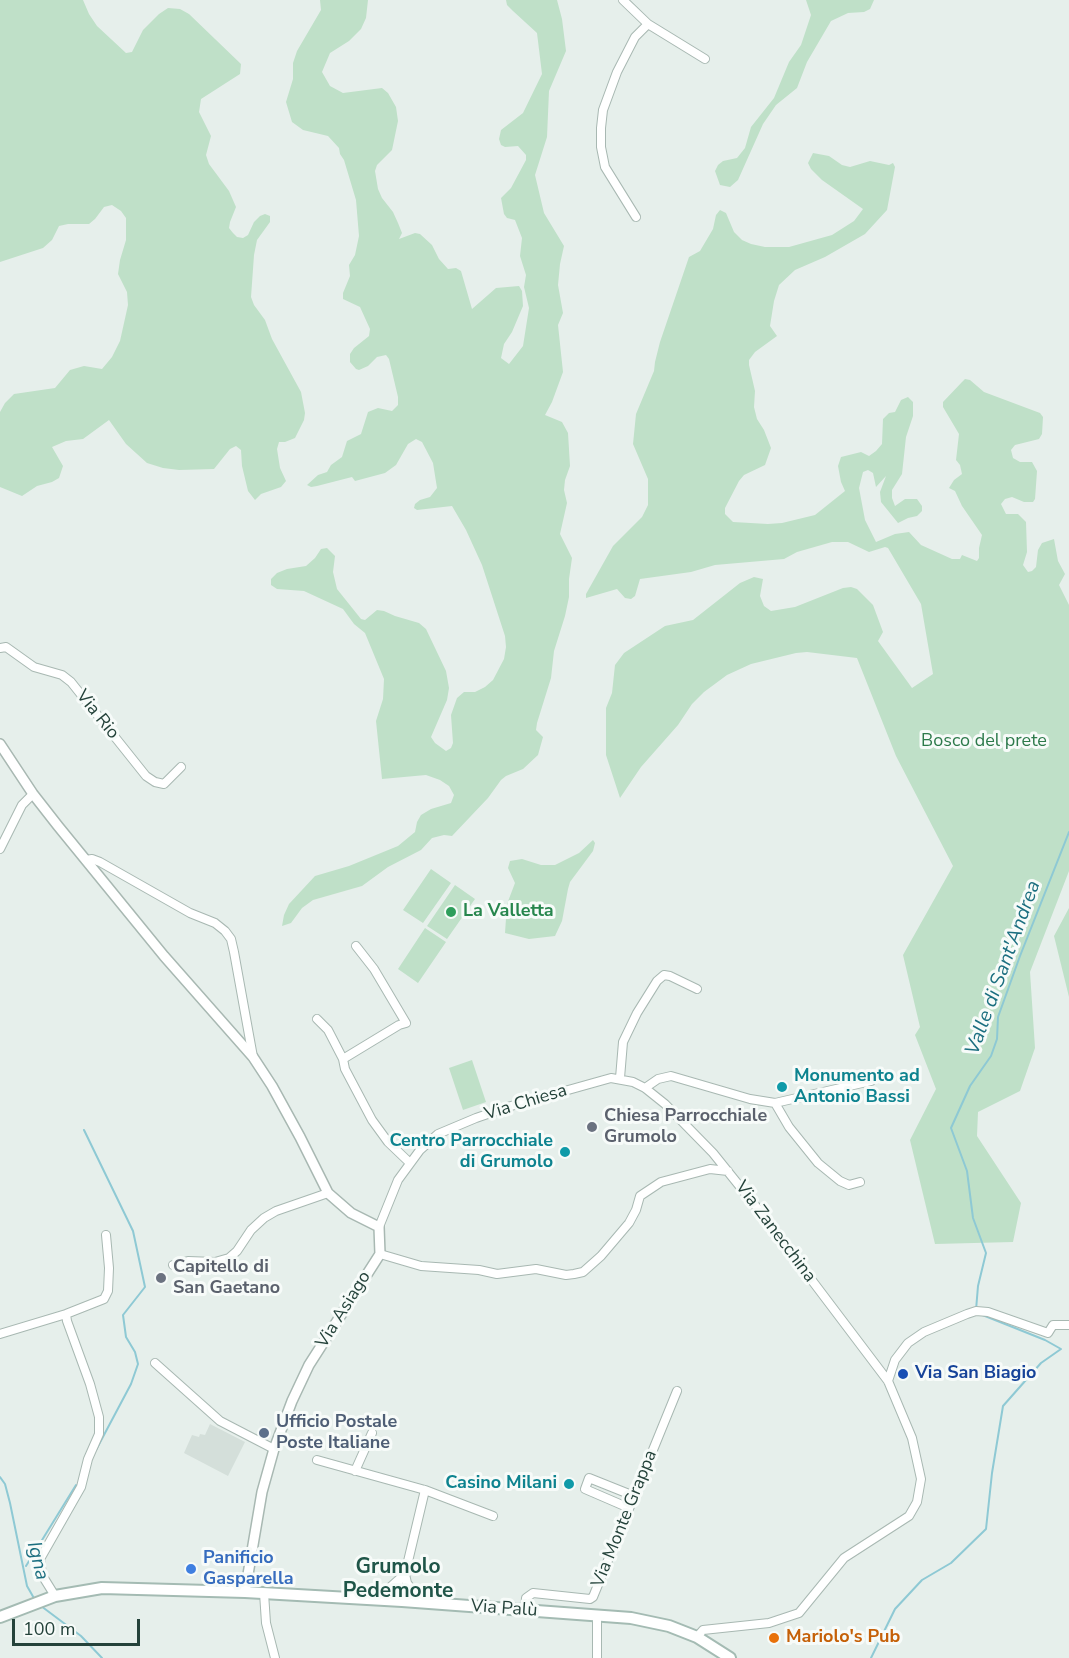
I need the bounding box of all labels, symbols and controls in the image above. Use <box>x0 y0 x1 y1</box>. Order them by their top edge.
street label: Via Rio <box>71 686 123 744</box>
park label: Bosco del prete <box>921 731 1047 753</box>
water label: Valle di Sant'Andrea <box>961 878 1047 1058</box>
place label: La Valletta <box>463 901 554 923</box>
marker: La Valletta <box>444 905 458 919</box>
place label: Monumento ad Antonio Bassi <box>794 1066 920 1108</box>
street label: Via Chiesa <box>482 1080 570 1126</box>
marker: Monumento ad Antonio Bassi <box>775 1080 789 1094</box>
place label: Chiesa Parrocchiale Grumolo <box>604 1106 767 1148</box>
marker: Chiesa Parrocchiale Grumolo <box>585 1120 599 1134</box>
place label: Centro Parrocchiale di Grumolo <box>389 1131 553 1174</box>
marker: Centro Parrocchiale di Grumolo <box>558 1145 572 1159</box>
street label: Via Zanecchina <box>730 1177 820 1287</box>
place label: Capitello di San Gaetano <box>173 1257 280 1300</box>
street label: Via Asiago <box>312 1268 376 1352</box>
marker: Capitello di San Gaetano <box>154 1271 168 1285</box>
place label: Via San Biagio <box>915 1363 1036 1385</box>
marker: Via San Biagio <box>896 1367 910 1381</box>
place label: Ufficio Postale Poste Italiane <box>276 1412 397 1454</box>
marker: Ufficio Postale Poste Italiane <box>257 1426 271 1440</box>
street label: Via Monte Grappa <box>588 1447 662 1591</box>
place label: Casino Milani <box>445 1473 557 1495</box>
marker: Casino Milani <box>562 1477 576 1491</box>
water label: Igna <box>21 1539 53 1583</box>
place label: Panificio Gasparella <box>203 1548 294 1590</box>
district label: Grumolo Pedemonte <box>343 1555 453 1605</box>
marker: Panificio Gasparella <box>184 1562 198 1576</box>
street label: Via Palù <box>470 1596 538 1622</box>
scale bar <box>15 1607 142 1645</box>
text: 100 m <box>23 1617 75 1641</box>
place label: Mariolo's Pub <box>786 1627 900 1649</box>
marker: Mariolo's Pub <box>767 1631 781 1645</box>

